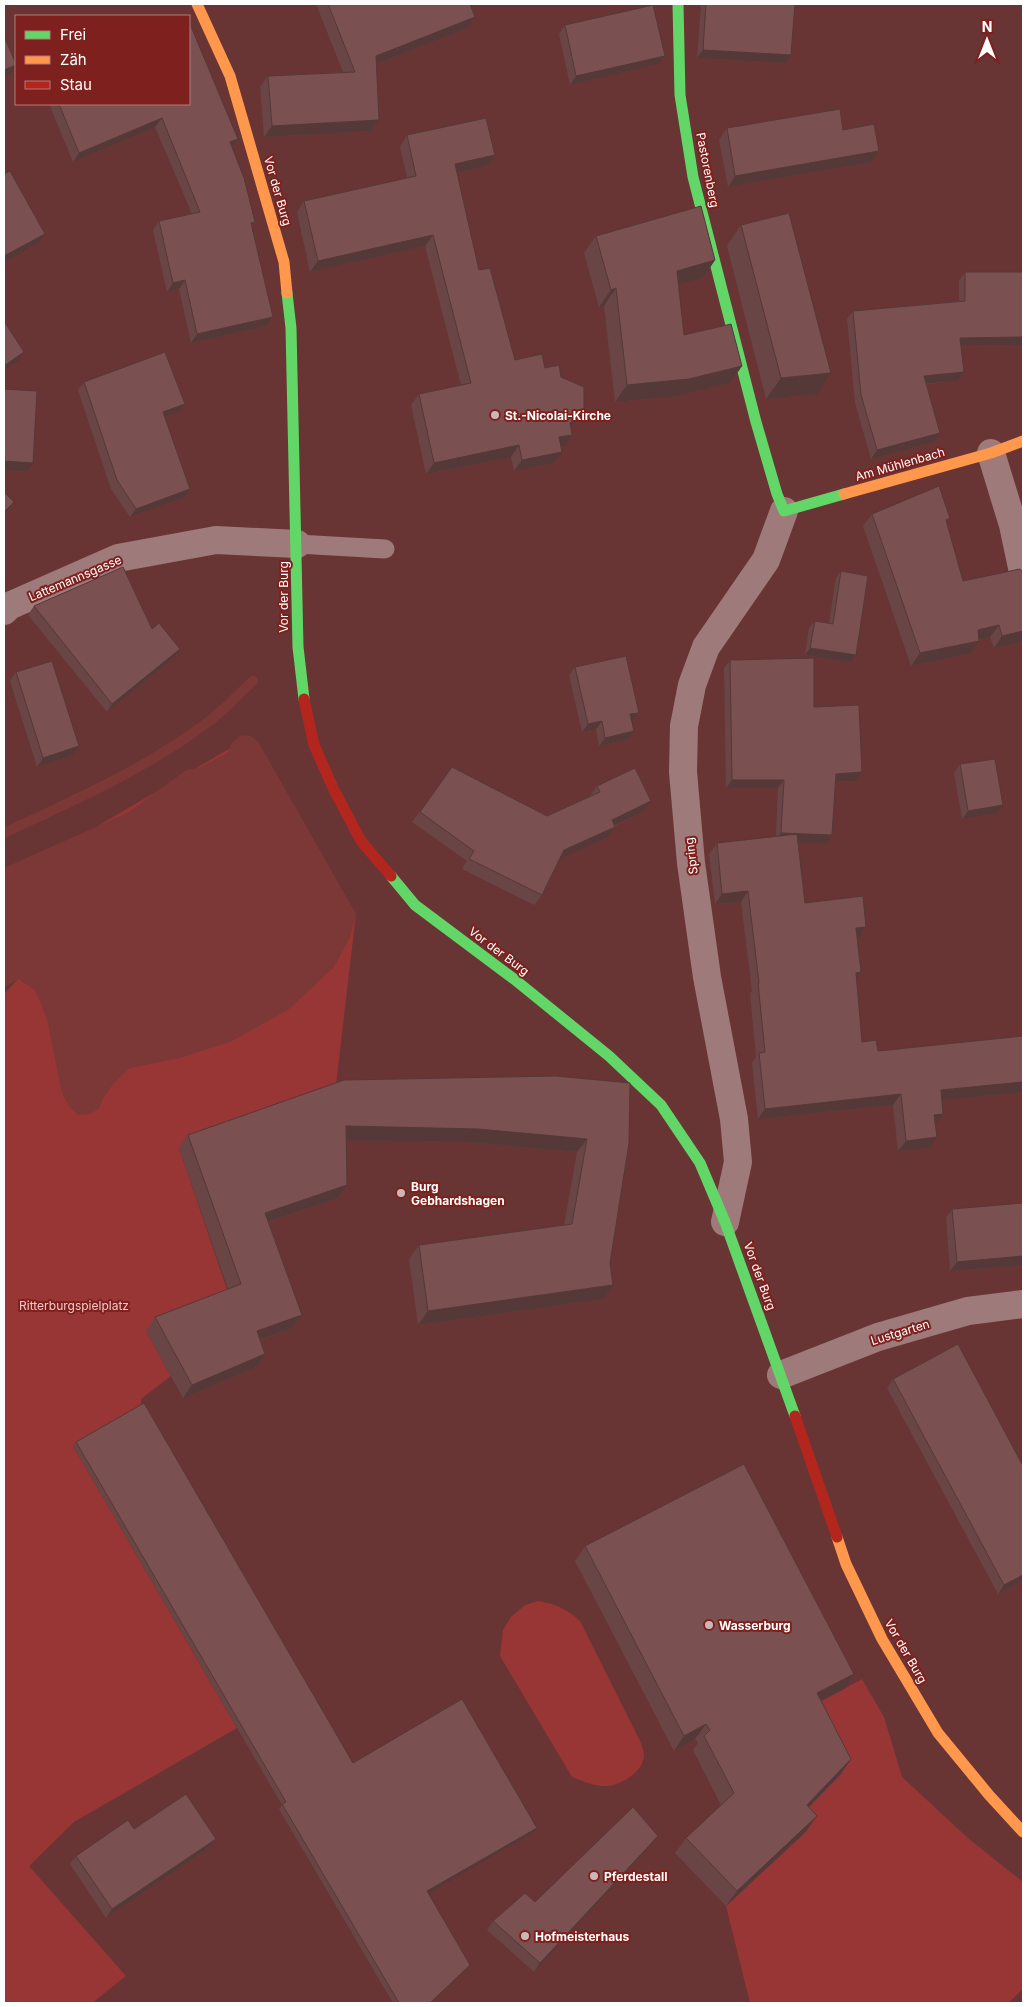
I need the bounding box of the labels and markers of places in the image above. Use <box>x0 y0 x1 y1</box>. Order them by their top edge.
place label: St.-Nicolai-Kirche <box>505 408 611 423</box>
marker: St.-Nicolai-Kirche <box>489 409 501 421</box>
place label: Burg Gebhardshagen <box>411 1179 505 1208</box>
marker: Burg Gebhardshagen <box>395 1187 407 1199</box>
place label: Wasserburg <box>719 1618 791 1633</box>
marker: Wasserburg <box>703 1619 715 1631</box>
place label: Pferdestall <box>604 1869 667 1884</box>
marker: Pferdestall <box>588 1870 600 1882</box>
place label: Hofmeisterhaus <box>535 1929 630 1944</box>
marker: Hofmeisterhaus <box>519 1930 531 1942</box>

